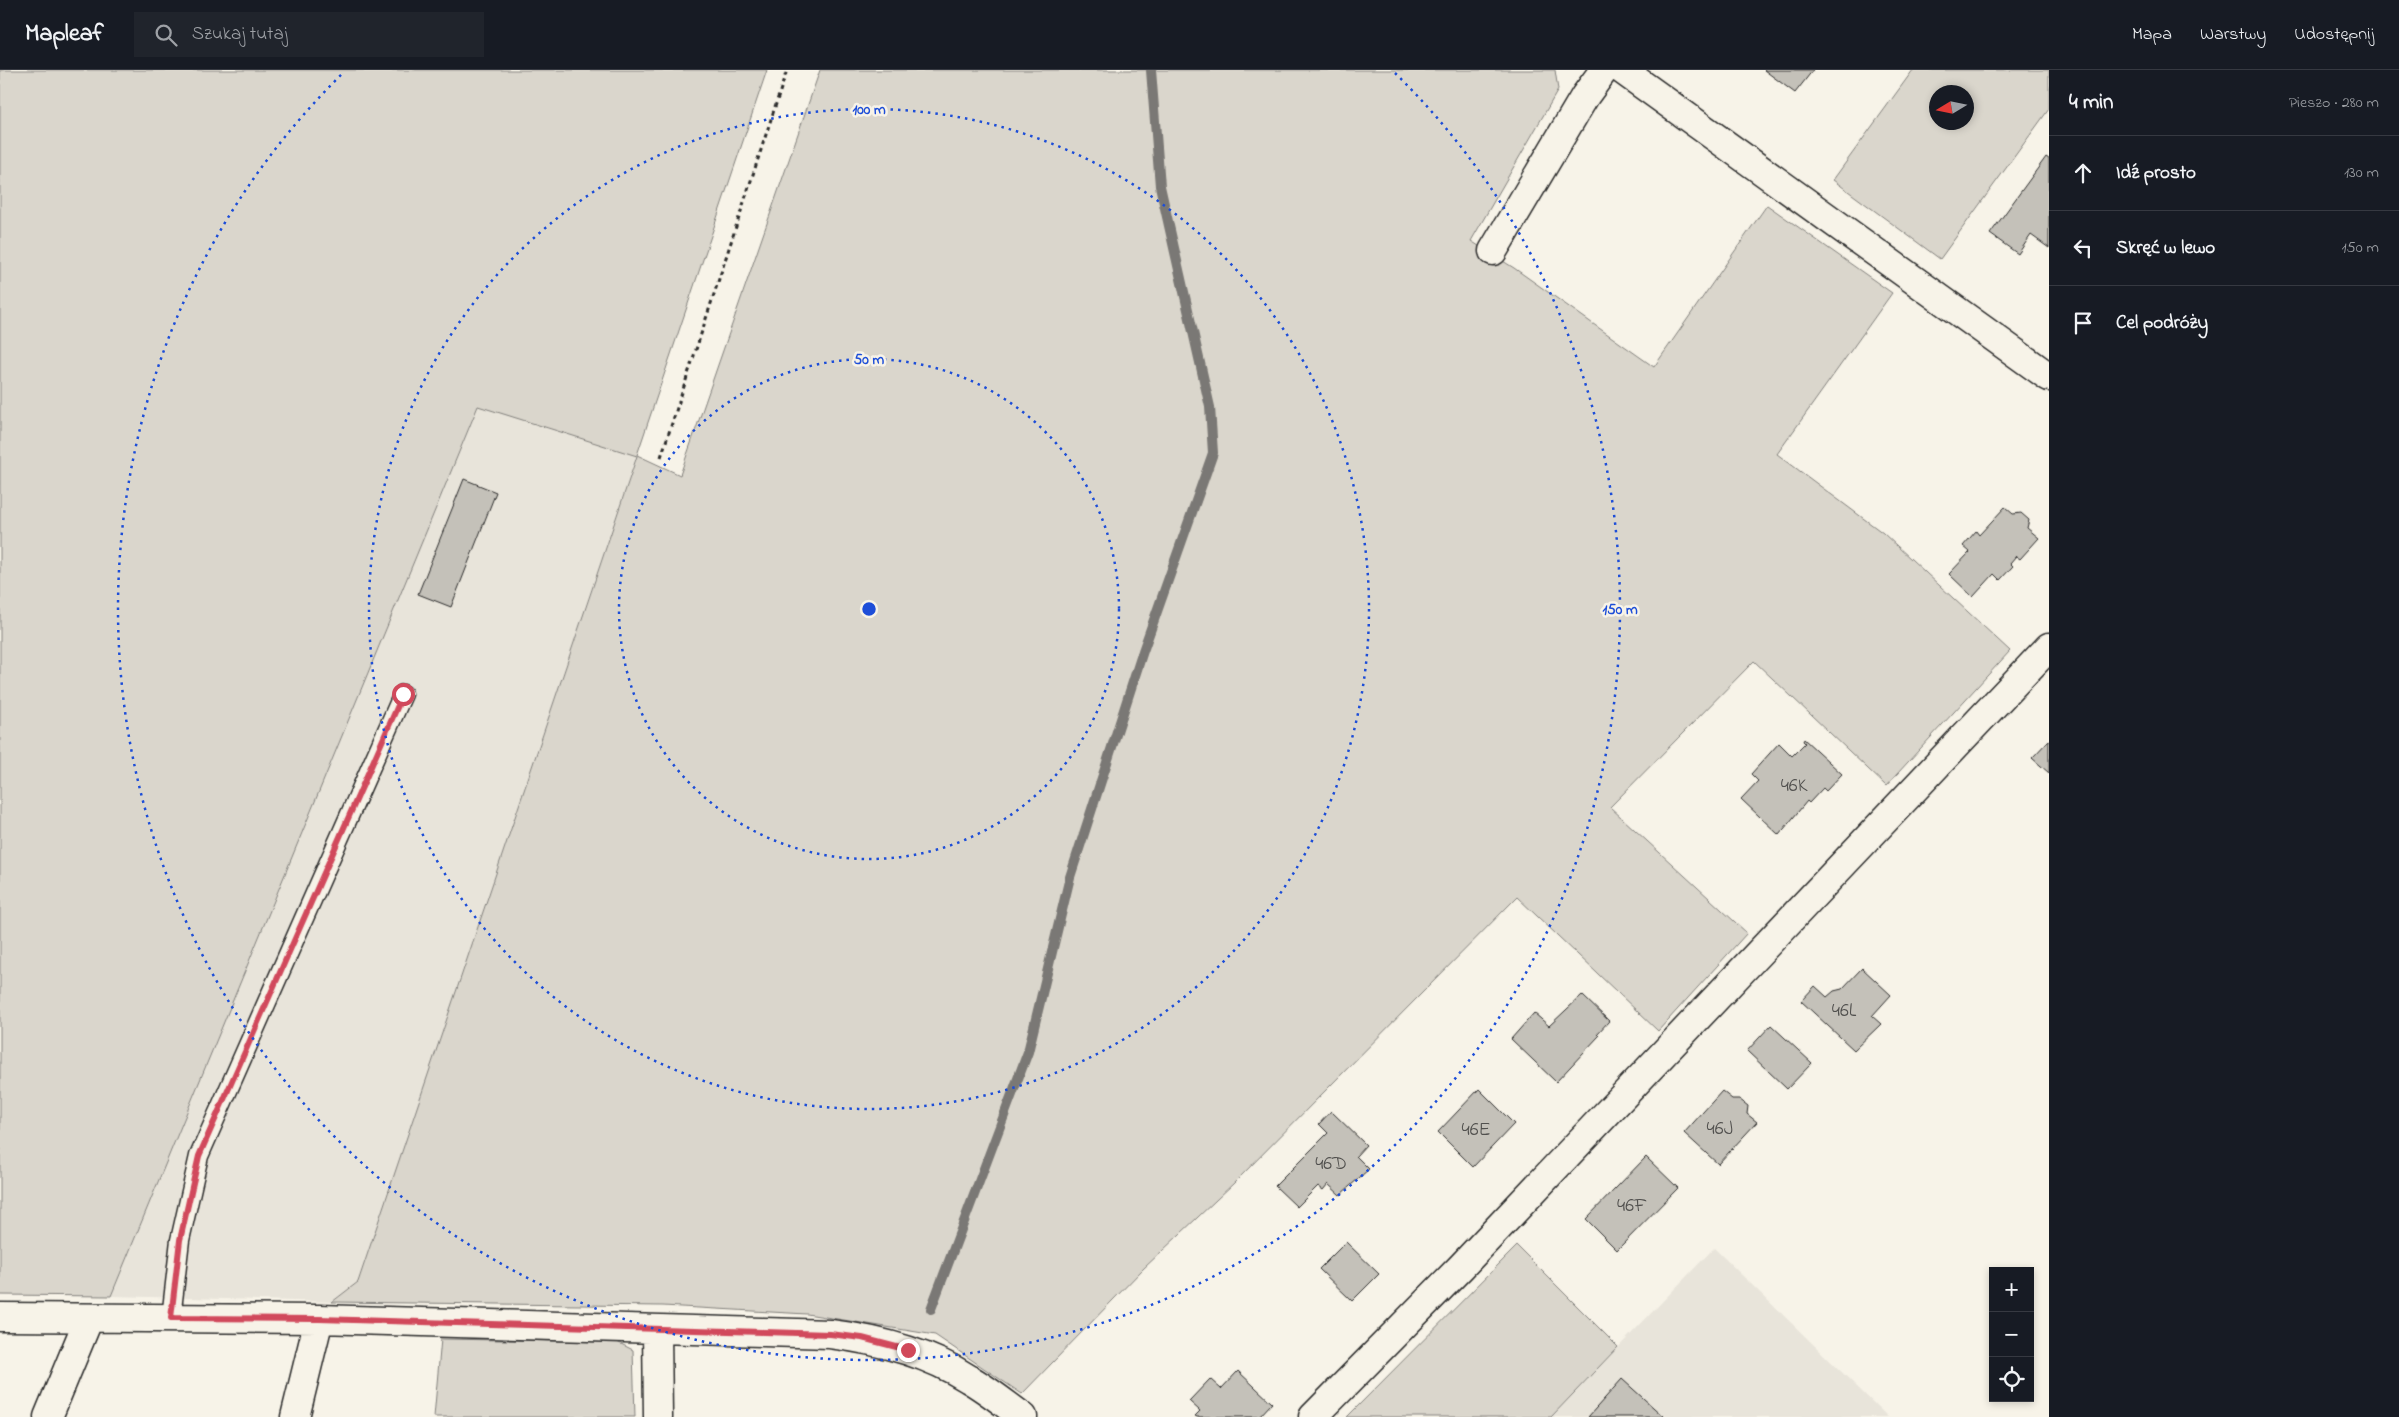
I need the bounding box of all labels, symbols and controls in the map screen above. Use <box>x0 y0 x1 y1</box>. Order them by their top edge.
search box <box>134 12 484 57</box>
text: Mapleaf <box>25 17 104 52</box>
icon: search <box>152 21 180 49</box>
text: Szukaj tutaj <box>192 21 288 48</box>
text: Mapa <box>2132 22 2172 48</box>
text: Warstwy <box>2200 22 2266 48</box>
text: Udostępnij <box>2294 22 2374 48</box>
north arrow <box>1929 85 1974 130</box>
text: 4 min <box>2069 88 2113 118</box>
text: Pieszo · 280 m <box>2289 91 2379 115</box>
text: 100 m <box>852 99 886 121</box>
icon: ahead <box>2069 159 2097 187</box>
text: Idź prosto <box>2116 160 2196 187</box>
text: 130 m <box>2344 161 2379 185</box>
icon: left <box>2069 234 2097 262</box>
text: Skręć w lewo <box>2116 235 2215 262</box>
text: 150 m <box>2341 236 2379 260</box>
icon: arrive <box>2069 309 2097 337</box>
text: Cel podróży <box>2116 310 2208 337</box>
text: 50 m <box>854 349 885 371</box>
text: 150 m <box>1602 599 1638 621</box>
centre of rings <box>860 600 878 618</box>
route start <box>392 683 415 706</box>
house number: 46K <box>1781 772 1808 801</box>
house number: 46L <box>1832 997 1857 1026</box>
house number: 46J <box>1707 1115 1733 1144</box>
house number: 46E <box>1461 1116 1491 1145</box>
house number: 46D <box>1315 1150 1347 1179</box>
house number: 46F <box>1617 1192 1647 1221</box>
map controls <box>1989 1267 2034 1402</box>
button: + <box>1989 1267 2034 1312</box>
button: − <box>1989 1312 2034 1357</box>
route end <box>897 1339 920 1362</box>
button: locate <box>1989 1357 2034 1402</box>

